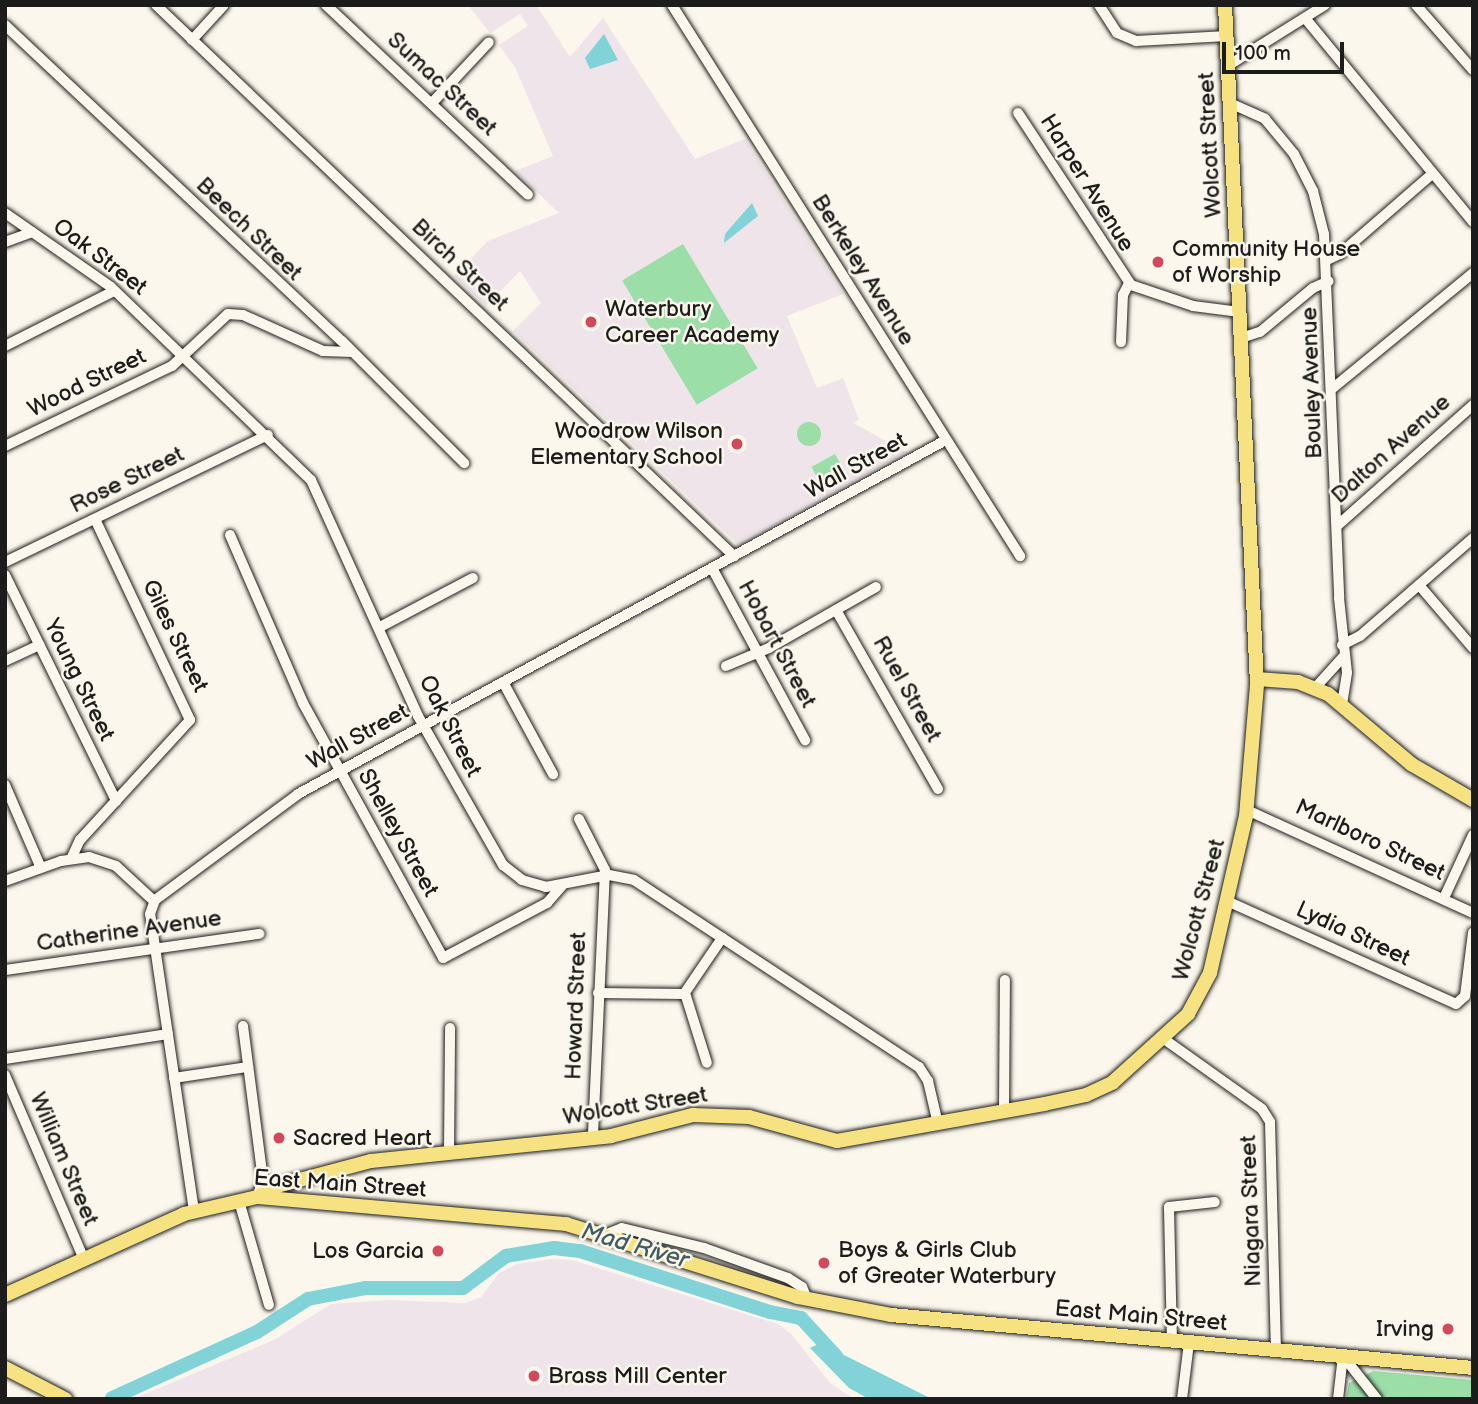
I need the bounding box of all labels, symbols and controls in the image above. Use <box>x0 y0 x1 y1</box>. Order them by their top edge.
street label: Sumac Street <box>381 26 503 142</box>
scale bar <box>1226 28 1348 72</box>
text: 100 m <box>1235 41 1291 66</box>
street label: Wolcott Street <box>1192 71 1228 219</box>
street label: Harper Avenue <box>1034 109 1140 257</box>
street label: Beech Street <box>190 171 308 287</box>
street label: Berkeley Avenue <box>805 189 921 351</box>
street label: Oak Street <box>47 213 153 301</box>
street label: Birch Street <box>405 213 515 317</box>
place label: Community House of Worship <box>1172 235 1362 289</box>
marker: Community House of Worship <box>1150 254 1166 270</box>
place label: Waterbury Career Academy <box>605 295 779 349</box>
street label: Bouley Avenue <box>1296 306 1328 460</box>
marker: Waterbury Career Academy <box>583 314 599 330</box>
street label: Wood Street <box>23 342 151 424</box>
street label: Dalton Avenue <box>1326 388 1456 510</box>
place label: Woodrow Wilson Elementary School <box>528 417 723 471</box>
street label: Wall Street <box>800 427 912 505</box>
marker: Woodrow Wilson Elementary School <box>729 436 745 452</box>
street label: Rose Street <box>65 440 189 520</box>
street label: Giles Street <box>136 575 214 697</box>
street label: Hobart Street <box>732 575 822 713</box>
street label: Young Street <box>38 614 120 746</box>
street label: Ruel Street <box>866 631 948 747</box>
street label: Oak Street <box>413 670 487 782</box>
street label: Wall Street <box>302 698 414 776</box>
street label: Shelley Street <box>351 764 445 902</box>
street label: Marlboro Street <box>1290 793 1450 887</box>
street label: Wolcott Street <box>1167 836 1231 984</box>
street label: Lydia Street <box>1291 896 1415 972</box>
street label: Catherine Avenue <box>35 904 223 958</box>
street label: Howard Street <box>560 931 592 1081</box>
street label: Wolcott Street <box>561 1081 709 1131</box>
street label: William Street <box>23 1088 105 1230</box>
place label: Sacred Heart <box>293 1124 432 1152</box>
marker: Sacred Heart <box>271 1130 287 1146</box>
street label: Niagara Street <box>1235 1134 1267 1288</box>
street label: East Main Street <box>253 1164 427 1204</box>
water label: Mad River <box>578 1217 692 1275</box>
place label: Boys & Girls Club of Greater Waterbury <box>838 1236 1057 1290</box>
place label: Los Garcia <box>312 1237 424 1265</box>
marker: Los Garcia <box>430 1243 446 1259</box>
marker: Boys & Girls Club of Greater Waterbury <box>816 1255 832 1271</box>
street label: East Main Street <box>1053 1295 1229 1337</box>
place label: Irving <box>1376 1315 1434 1343</box>
marker: Irving <box>1440 1321 1456 1337</box>
place label: Brass Mill Center <box>548 1362 727 1390</box>
marker: Brass Mill Center <box>526 1368 542 1384</box>

